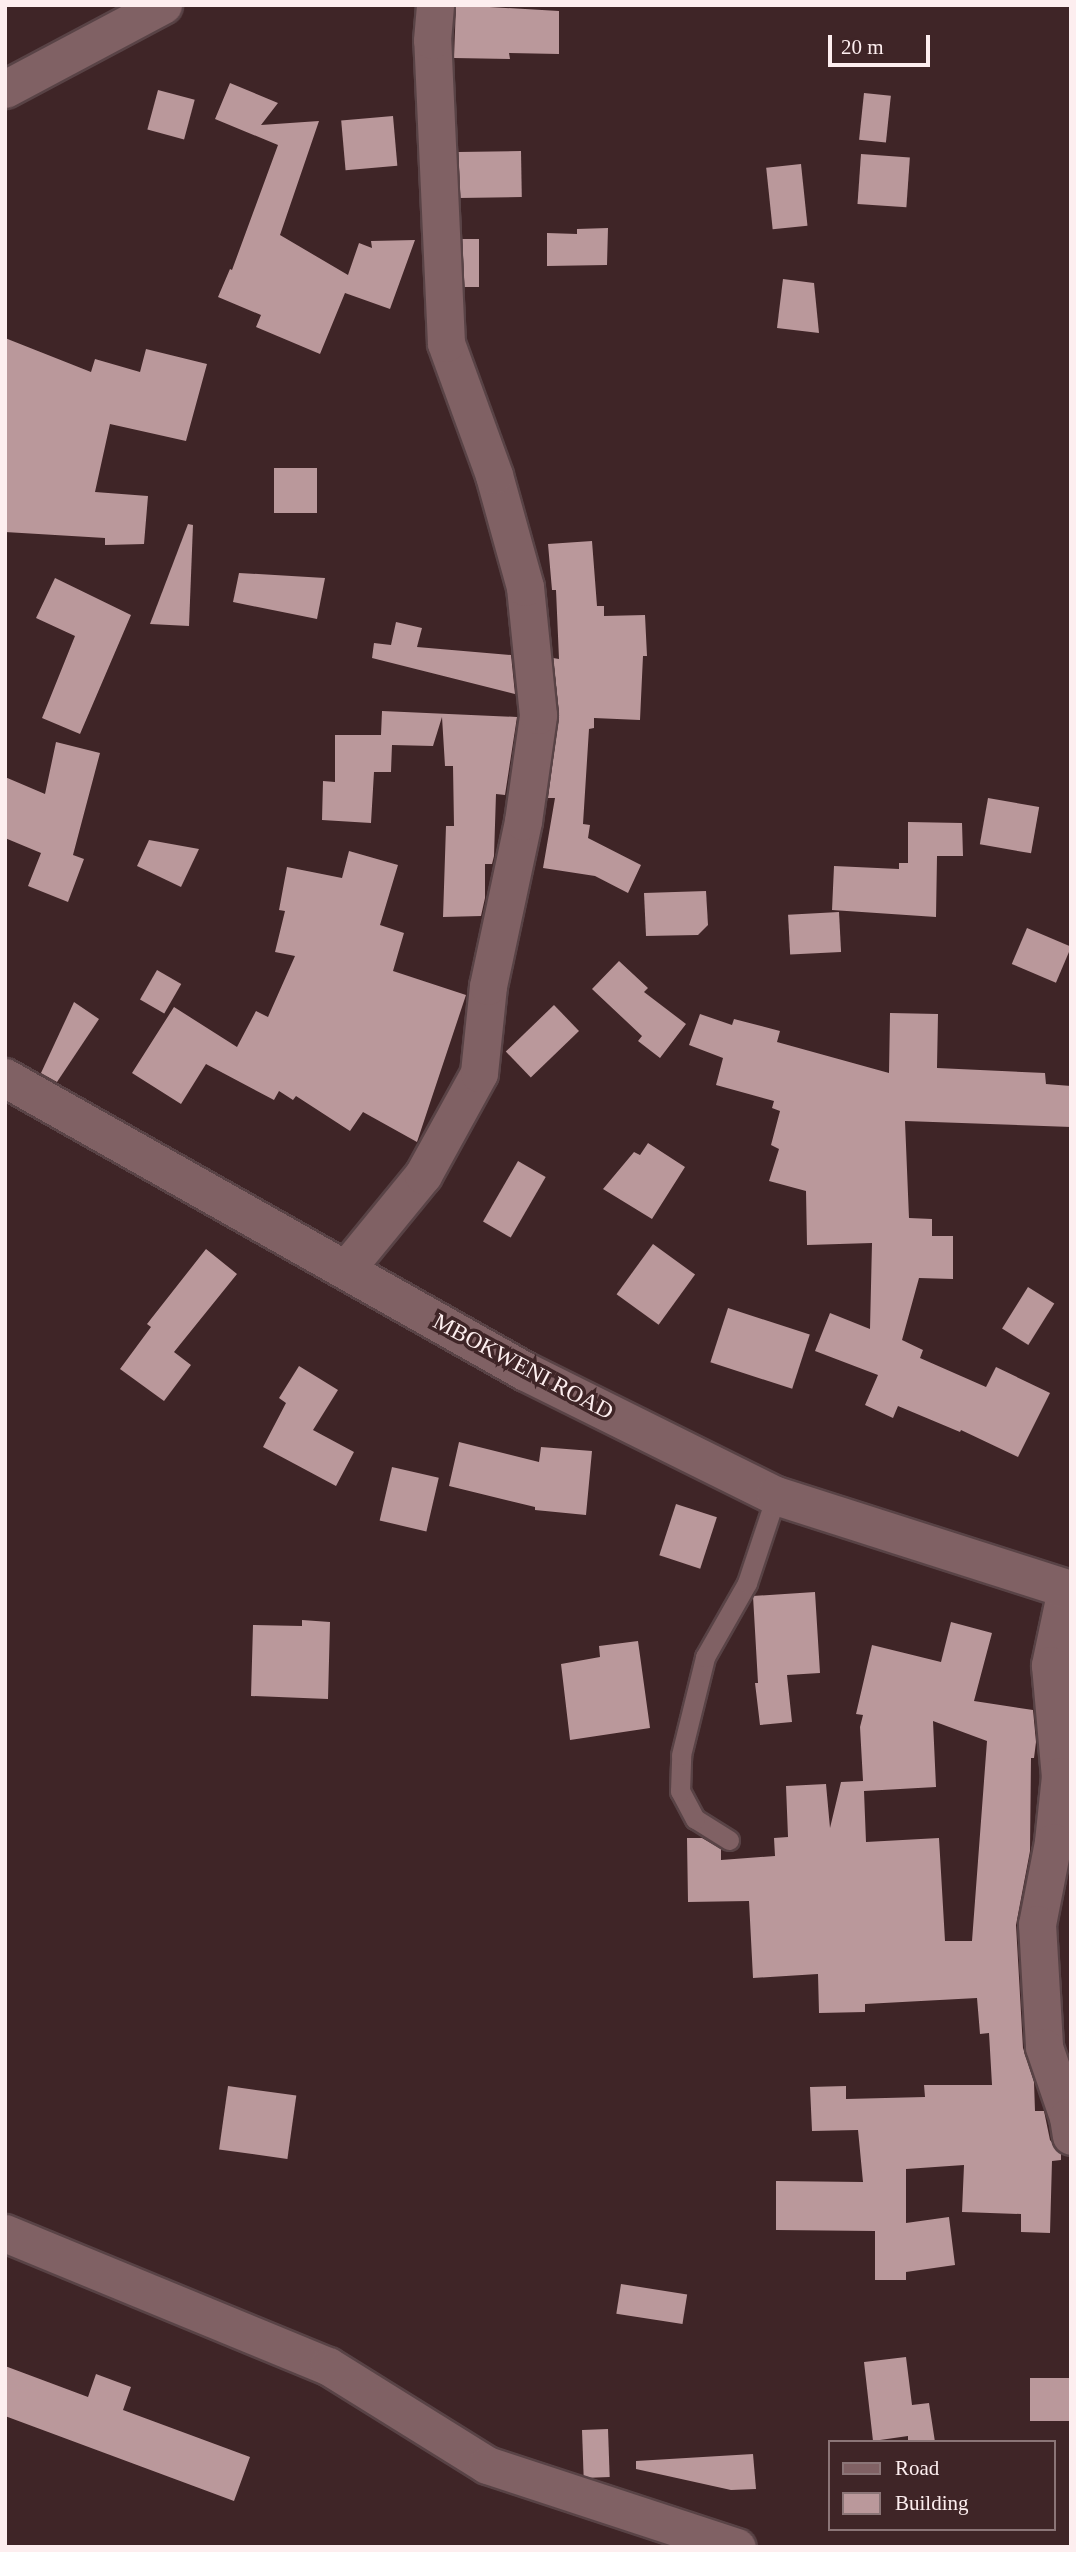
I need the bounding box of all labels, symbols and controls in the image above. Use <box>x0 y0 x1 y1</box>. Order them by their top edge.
scale bar <box>831 21 932 65</box>
text: 20 m <box>841 35 884 59</box>
street label: MBOKWENI ROAD <box>428 1308 618 1426</box>
legend <box>828 2440 1055 2531</box>
text: Road <box>895 2456 939 2480</box>
text: Building <box>895 2491 969 2515</box>

